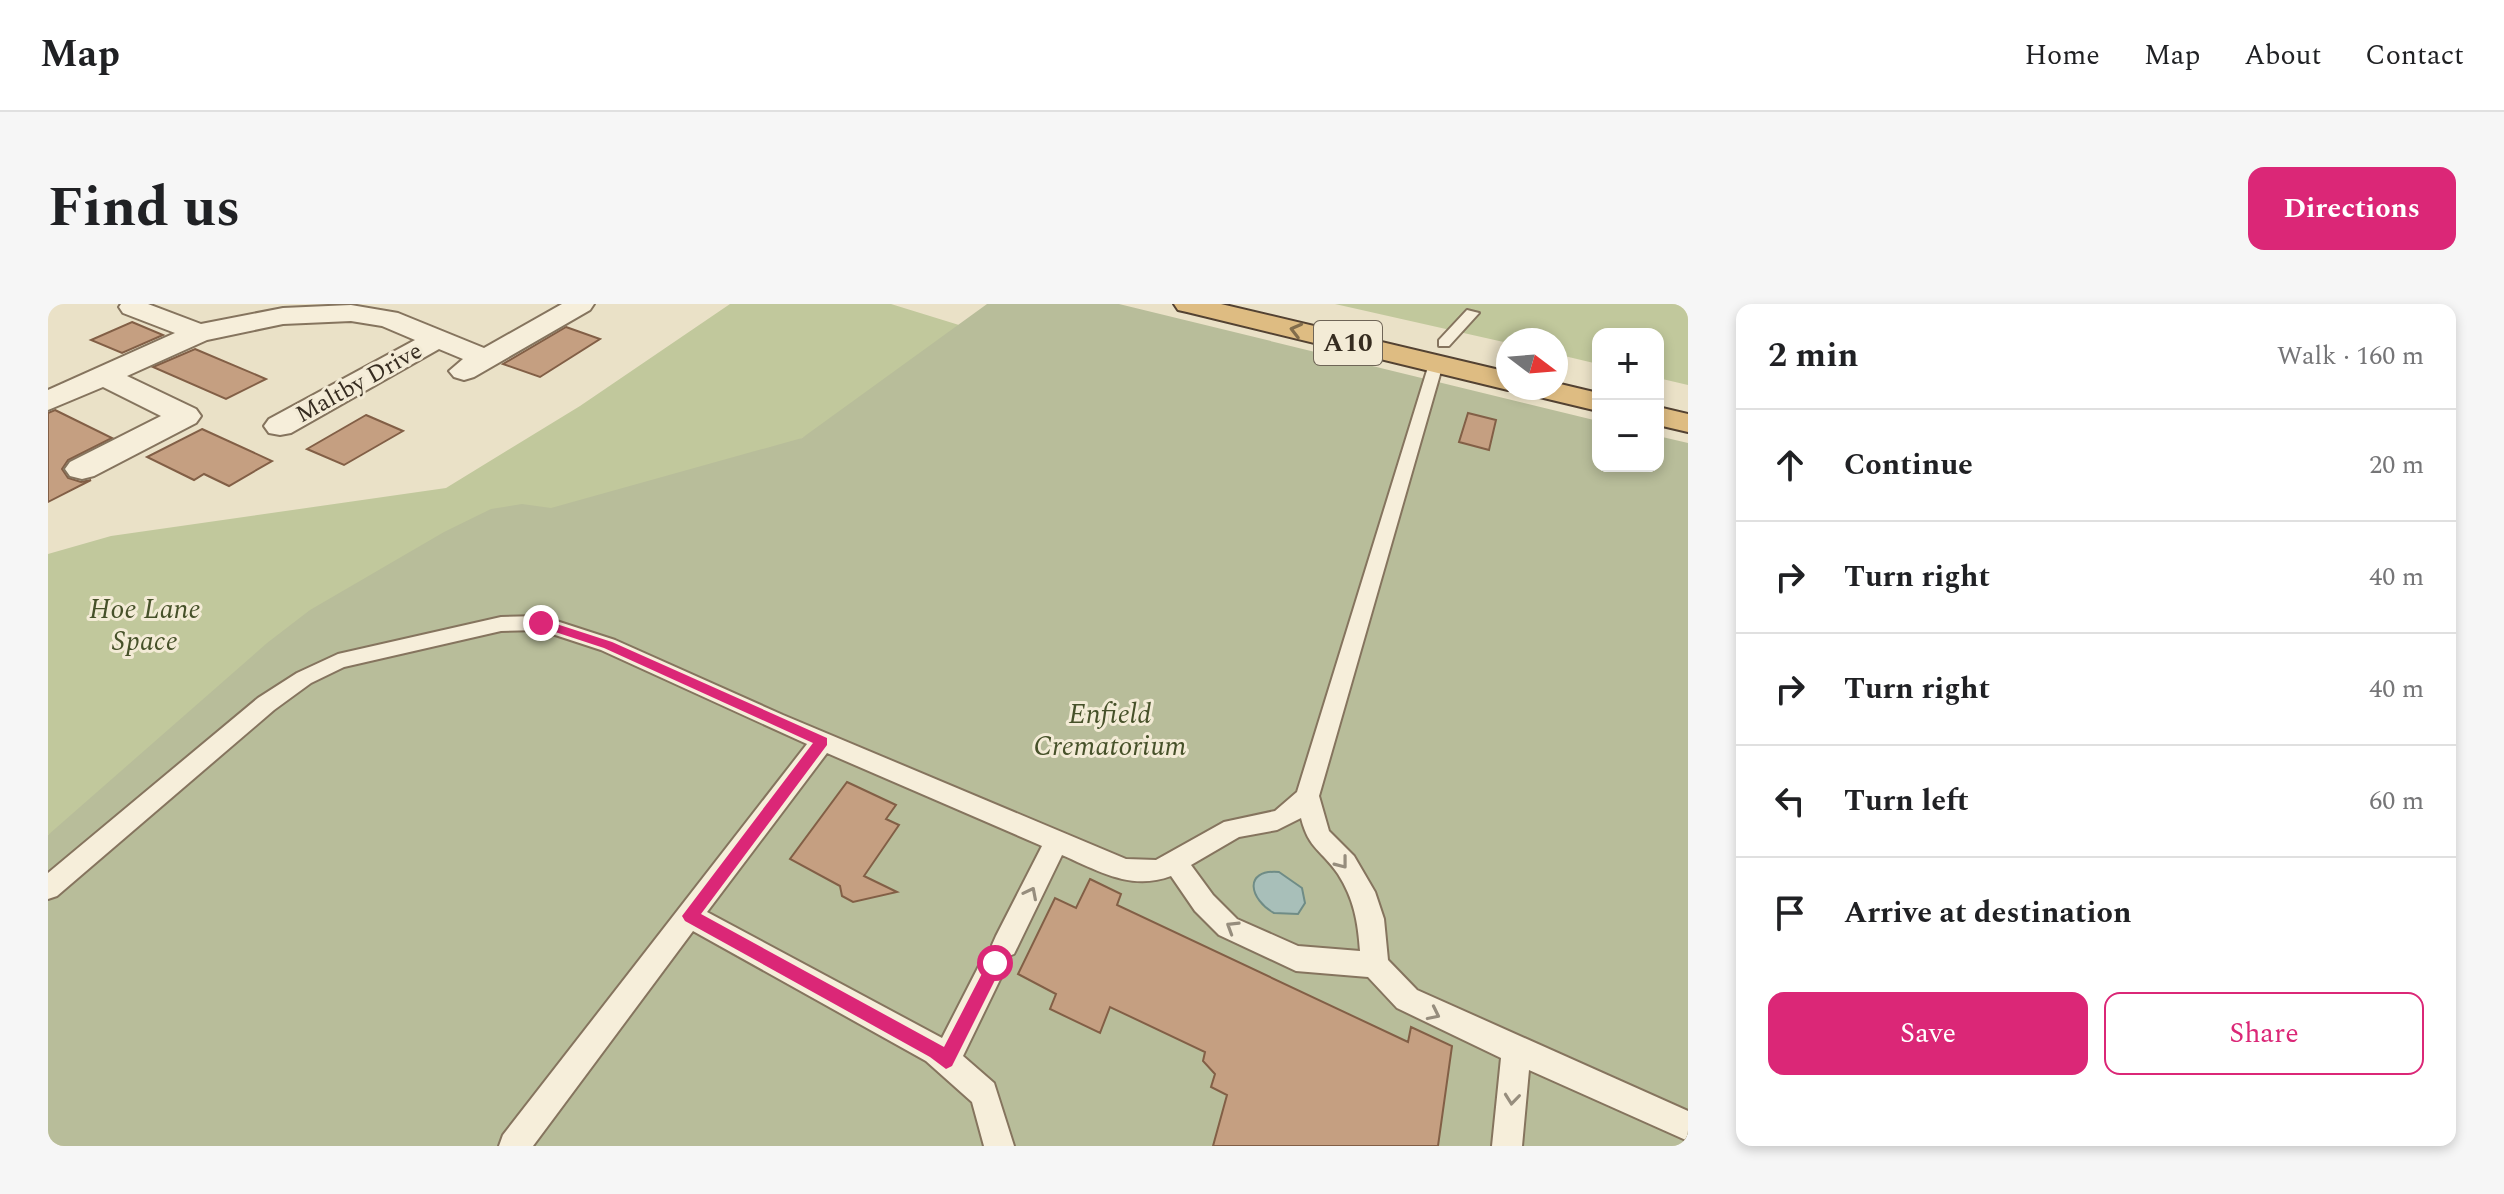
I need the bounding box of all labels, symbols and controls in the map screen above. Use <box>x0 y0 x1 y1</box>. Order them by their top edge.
text: Map <box>40 26 120 84</box>
text: Home <box>2024 34 2100 77</box>
text: Map <box>2144 34 2200 77</box>
text: About <box>2244 34 2321 77</box>
text: Contact <box>2365 34 2464 77</box>
text: Find us <box>48 166 241 251</box>
button: Directions <box>2248 167 2456 250</box>
road number: A10 <box>1314 321 1382 365</box>
one-way arrow <box>1290 322 1303 339</box>
north arrow <box>1496 328 1568 400</box>
map controls <box>1592 328 1664 472</box>
button: + <box>1592 328 1664 400</box>
text: 2 min <box>1768 330 1858 382</box>
street label: Maltby Drive <box>289 333 429 433</box>
text: Walk · 160 m <box>2277 336 2424 376</box>
button: − <box>1592 400 1664 472</box>
text: Continue <box>1844 442 1973 488</box>
icon: ahead <box>1768 443 1812 487</box>
text: 20 m <box>2369 445 2424 485</box>
text: Turn right <box>1844 554 1990 600</box>
icon: right <box>1768 555 1812 599</box>
text: 40 m <box>2369 557 2424 597</box>
park label: Hoe Lane Space <box>89 588 201 663</box>
route end <box>523 605 559 641</box>
text: Turn right <box>1844 666 1990 712</box>
icon: right <box>1768 667 1812 711</box>
text: 40 m <box>2369 669 2424 709</box>
park label: Enfield Crematorium <box>1034 693 1187 768</box>
text: Turn left <box>1844 778 1969 824</box>
icon: left <box>1768 779 1812 823</box>
text: 60 m <box>2369 781 2424 821</box>
one-way arrow <box>1333 854 1347 869</box>
one-way arrow <box>1021 886 1037 901</box>
text: Arrive at destination <box>1844 890 2131 936</box>
icon: arrive <box>1768 891 1812 935</box>
one-way arrow <box>1226 921 1240 936</box>
route start <box>977 945 1013 981</box>
button: Save <box>1768 992 2088 1075</box>
button: Share <box>2104 992 2424 1075</box>
one-way arrow <box>1426 1004 1440 1020</box>
one-way arrow <box>1503 1093 1520 1106</box>

